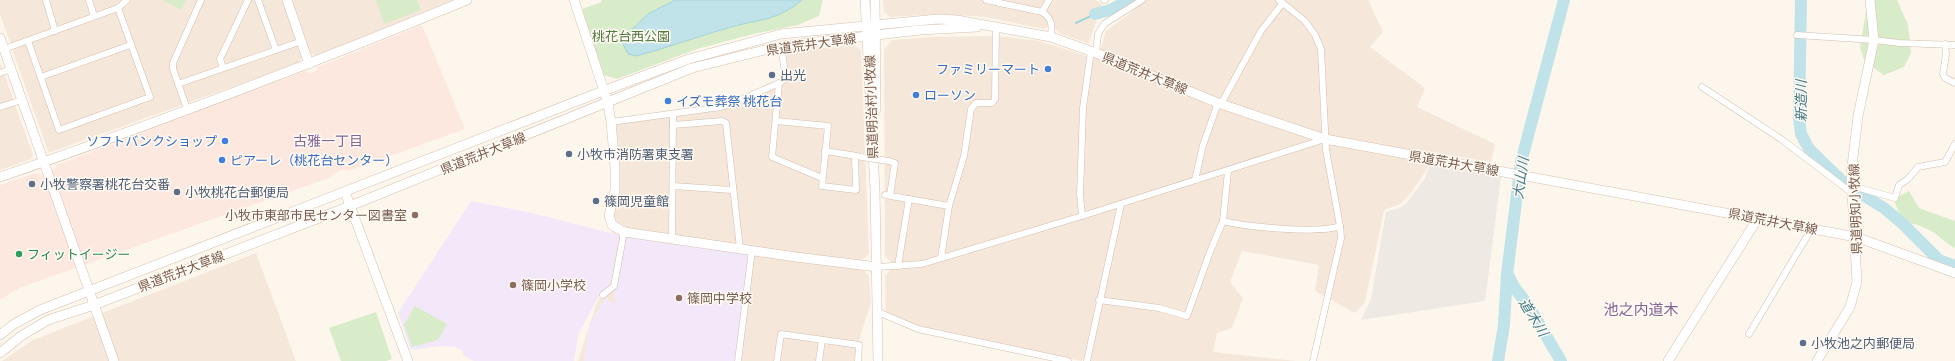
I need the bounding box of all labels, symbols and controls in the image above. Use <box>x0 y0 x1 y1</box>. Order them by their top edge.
park label: 桃花台西公園 <box>592 27 670 45</box>
street label: 県道荒井大草線 <box>765 29 857 59</box>
street label: 県道荒井大草線 <box>1099 48 1191 98</box>
street label: 県道明治村小牧線 <box>860 55 882 159</box>
place label: ファミリーマート <box>936 60 1040 78</box>
marker: ファミリーマート <box>1043 64 1053 74</box>
place label: 出光 <box>780 66 806 84</box>
marker: 出光 <box>767 70 777 80</box>
water label: 新造川 <box>1791 78 1810 122</box>
place label: ローソン <box>924 86 976 104</box>
marker: ローソン <box>911 90 921 100</box>
place label: イズモ葬祭 桃花台 <box>676 92 782 110</box>
marker: イズモ葬祭 桃花台 <box>663 96 673 106</box>
street label: 県道荒井大草線 <box>437 128 529 178</box>
district label: 古雅一丁目 <box>293 131 363 150</box>
place label: ソフトバンクショップ <box>86 132 217 150</box>
marker: ソフトバンクショップ <box>220 136 230 146</box>
place label: 小牧市消防署東支署 <box>577 145 694 163</box>
street label: 県道荒井大草線 <box>1408 146 1500 180</box>
marker: 小牧市消防署東支署 <box>564 149 574 159</box>
place label: ピアーレ（桃花台センター） <box>230 151 398 169</box>
water label: 大山川 <box>1508 154 1533 200</box>
marker: ピアーレ（桃花台センター） <box>217 155 227 165</box>
street label: 県道明知小牧線 <box>1844 163 1866 255</box>
place label: 小牧警察署桃花台交番 <box>40 175 170 193</box>
marker: 小牧警察署桃花台交番 <box>27 179 37 189</box>
place label: 小牧桃花台郵便局 <box>185 183 289 201</box>
marker: 小牧桃花台郵便局 <box>172 187 182 197</box>
place label: 篠岡児童館 <box>604 192 669 210</box>
marker: 篠岡児童館 <box>591 196 601 206</box>
street label: 県道荒井大草線 <box>1727 203 1819 239</box>
place label: 小牧市東部市民センター図書室 <box>225 206 407 224</box>
marker: 小牧市東部市民センター図書室 <box>410 210 420 220</box>
place label: フィットイージー <box>27 245 130 263</box>
street label: 県道荒井大草線 <box>135 246 227 296</box>
marker: フィットイージー <box>14 249 24 259</box>
place label: 篠岡小学校 <box>521 276 586 294</box>
marker: 篠岡小学校 <box>508 280 518 290</box>
place label: 篠岡中学校 <box>687 289 752 307</box>
marker: 篠岡中学校 <box>674 293 684 303</box>
water label: 道木川 <box>1515 294 1554 342</box>
district label: 池之内道木 <box>1603 299 1679 320</box>
place label: 小牧池之内郵便局 <box>1811 334 1915 352</box>
marker: 小牧池之内郵便局 <box>1798 338 1808 348</box>

